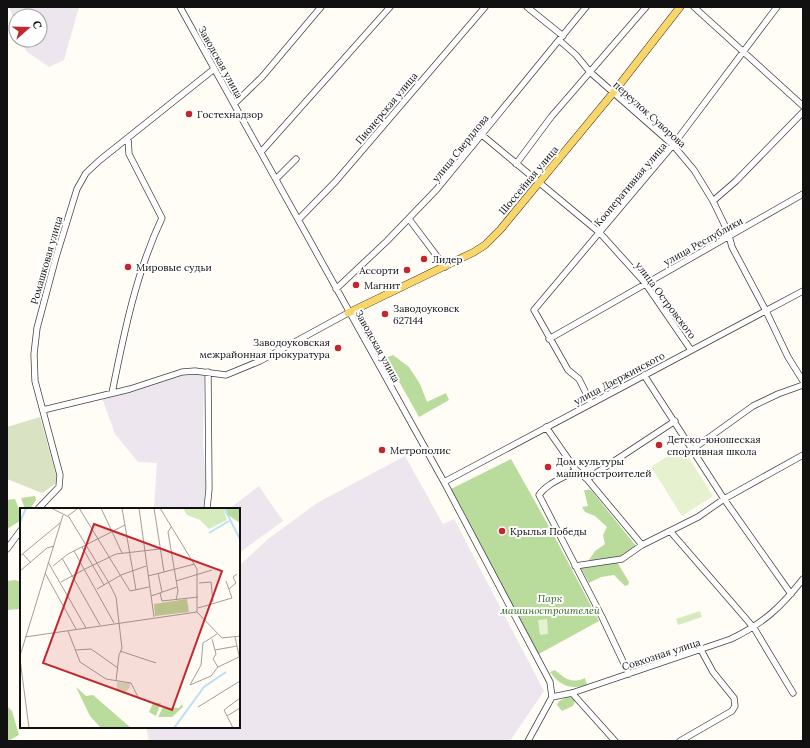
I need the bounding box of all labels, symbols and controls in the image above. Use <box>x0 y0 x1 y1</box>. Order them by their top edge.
north arrow <box>8 8 48 48</box>
text: С <box>30 19 45 31</box>
street label: Заводская улица <box>195 24 246 101</box>
street label: Пионерская улица <box>352 70 420 147</box>
street label: переулок Суворова <box>611 78 689 150</box>
place label: Гостехнадзор <box>197 108 263 121</box>
marker: Гостехнадзор <box>184 109 194 119</box>
street label: улица Свердлова <box>429 112 492 185</box>
street label: Кооперативная улица <box>591 140 669 229</box>
street label: Шоссейная улица <box>496 143 561 217</box>
street label: улица Республики <box>661 214 745 269</box>
street label: Ромашковая улица <box>28 215 65 306</box>
place label: Лидер <box>432 253 463 266</box>
marker: Лидер <box>419 254 429 264</box>
street label: улица Островского <box>632 259 699 342</box>
place label: Мировые судьи <box>136 261 212 274</box>
marker: Мировые судьи <box>123 262 133 272</box>
place label: Ассорти <box>358 264 399 277</box>
marker: Ассорти <box>402 265 412 275</box>
place label: Магнит <box>364 279 400 292</box>
marker: Магнит <box>351 280 361 290</box>
place label: Заводоуковск 627144 <box>393 302 460 327</box>
street label: Заводская улица <box>352 308 403 385</box>
marker: Заводоуковск 627144 <box>380 309 390 319</box>
place label: Заводоуковская межрайонная прокуратура <box>199 336 330 361</box>
marker: Заводоуковская межрайонная прокуратура <box>333 343 343 353</box>
street label: улица Дзержинского <box>571 349 667 408</box>
place label: Детско-юношеская спортивная школа <box>667 433 761 458</box>
marker: Детско-юношеская спортивная школа <box>654 440 664 450</box>
place label: Метрополис <box>390 444 451 457</box>
marker: Метрополис <box>377 445 387 455</box>
place label: Дом культуры машиностроителей <box>556 455 652 480</box>
marker: Дом культуры машиностроителей <box>543 462 553 472</box>
inset map <box>20 508 240 728</box>
place label: Крылья Победы <box>510 525 587 538</box>
marker: Крылья Победы <box>497 526 507 536</box>
park label: Парк машиностроителей <box>499 592 600 617</box>
street label: Совхозная улица <box>620 636 702 673</box>

